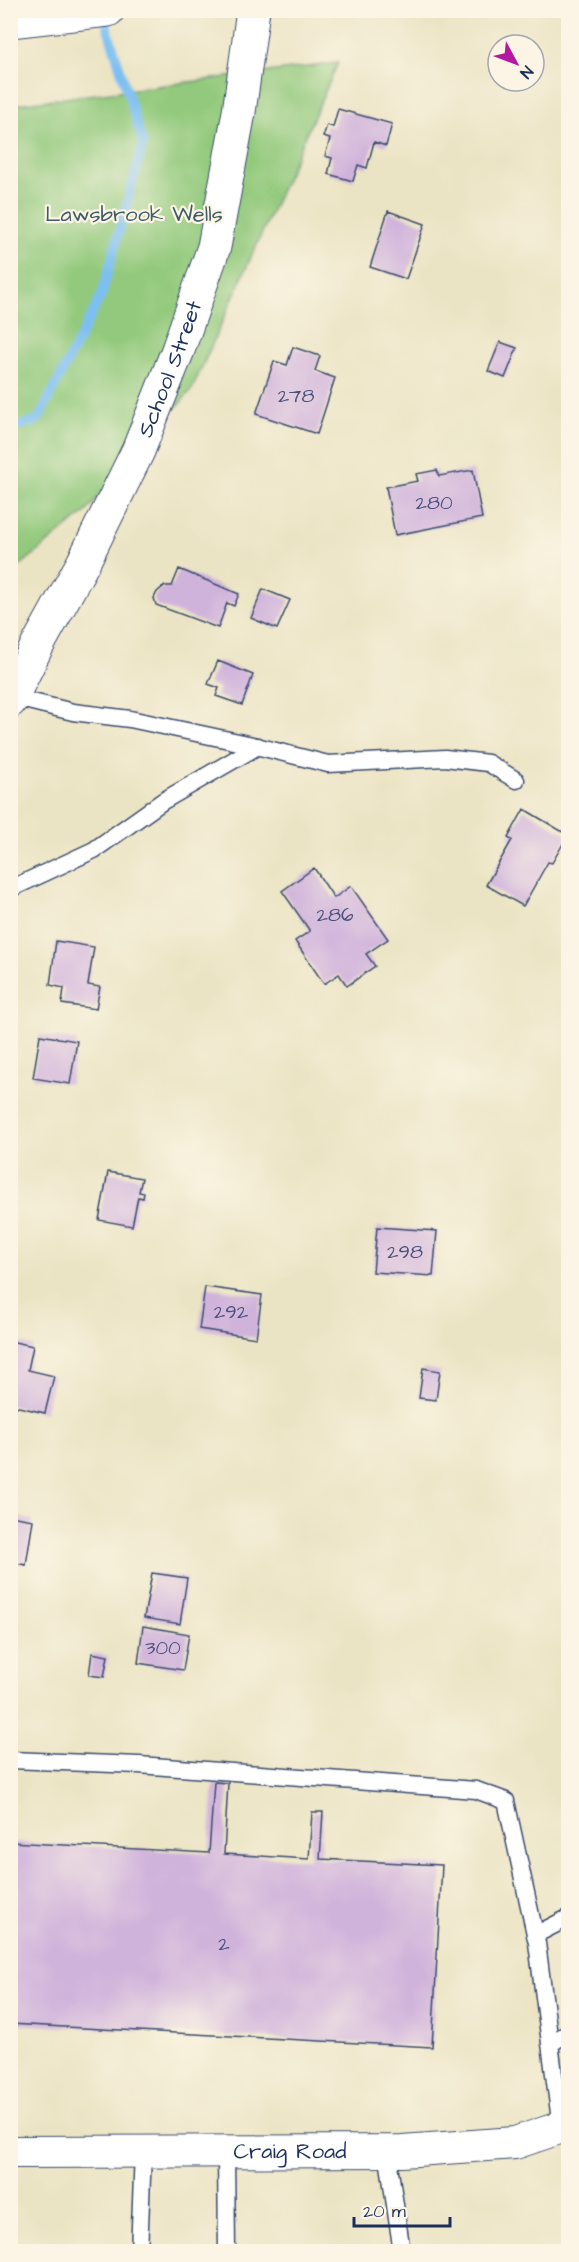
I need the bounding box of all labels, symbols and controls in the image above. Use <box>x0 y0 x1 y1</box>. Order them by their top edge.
north arrow <box>486 33 546 93</box>
text: N <box>515 61 538 83</box>
park label: Lawsbrook Wells <box>45 199 223 230</box>
street label: School Street <box>130 296 210 442</box>
house number: 278 <box>278 382 314 410</box>
house number: 280 <box>415 489 453 517</box>
house number: 286 <box>317 901 354 929</box>
house number: 298 <box>387 1238 423 1266</box>
house number: 292 <box>214 1298 249 1326</box>
house number: 300 <box>145 1634 181 1662</box>
house number: 2 <box>218 1930 230 1958</box>
street label: Craig Road <box>233 2136 347 2168</box>
scale bar <box>354 2190 450 2228</box>
text: 20 m <box>363 2199 406 2224</box>

